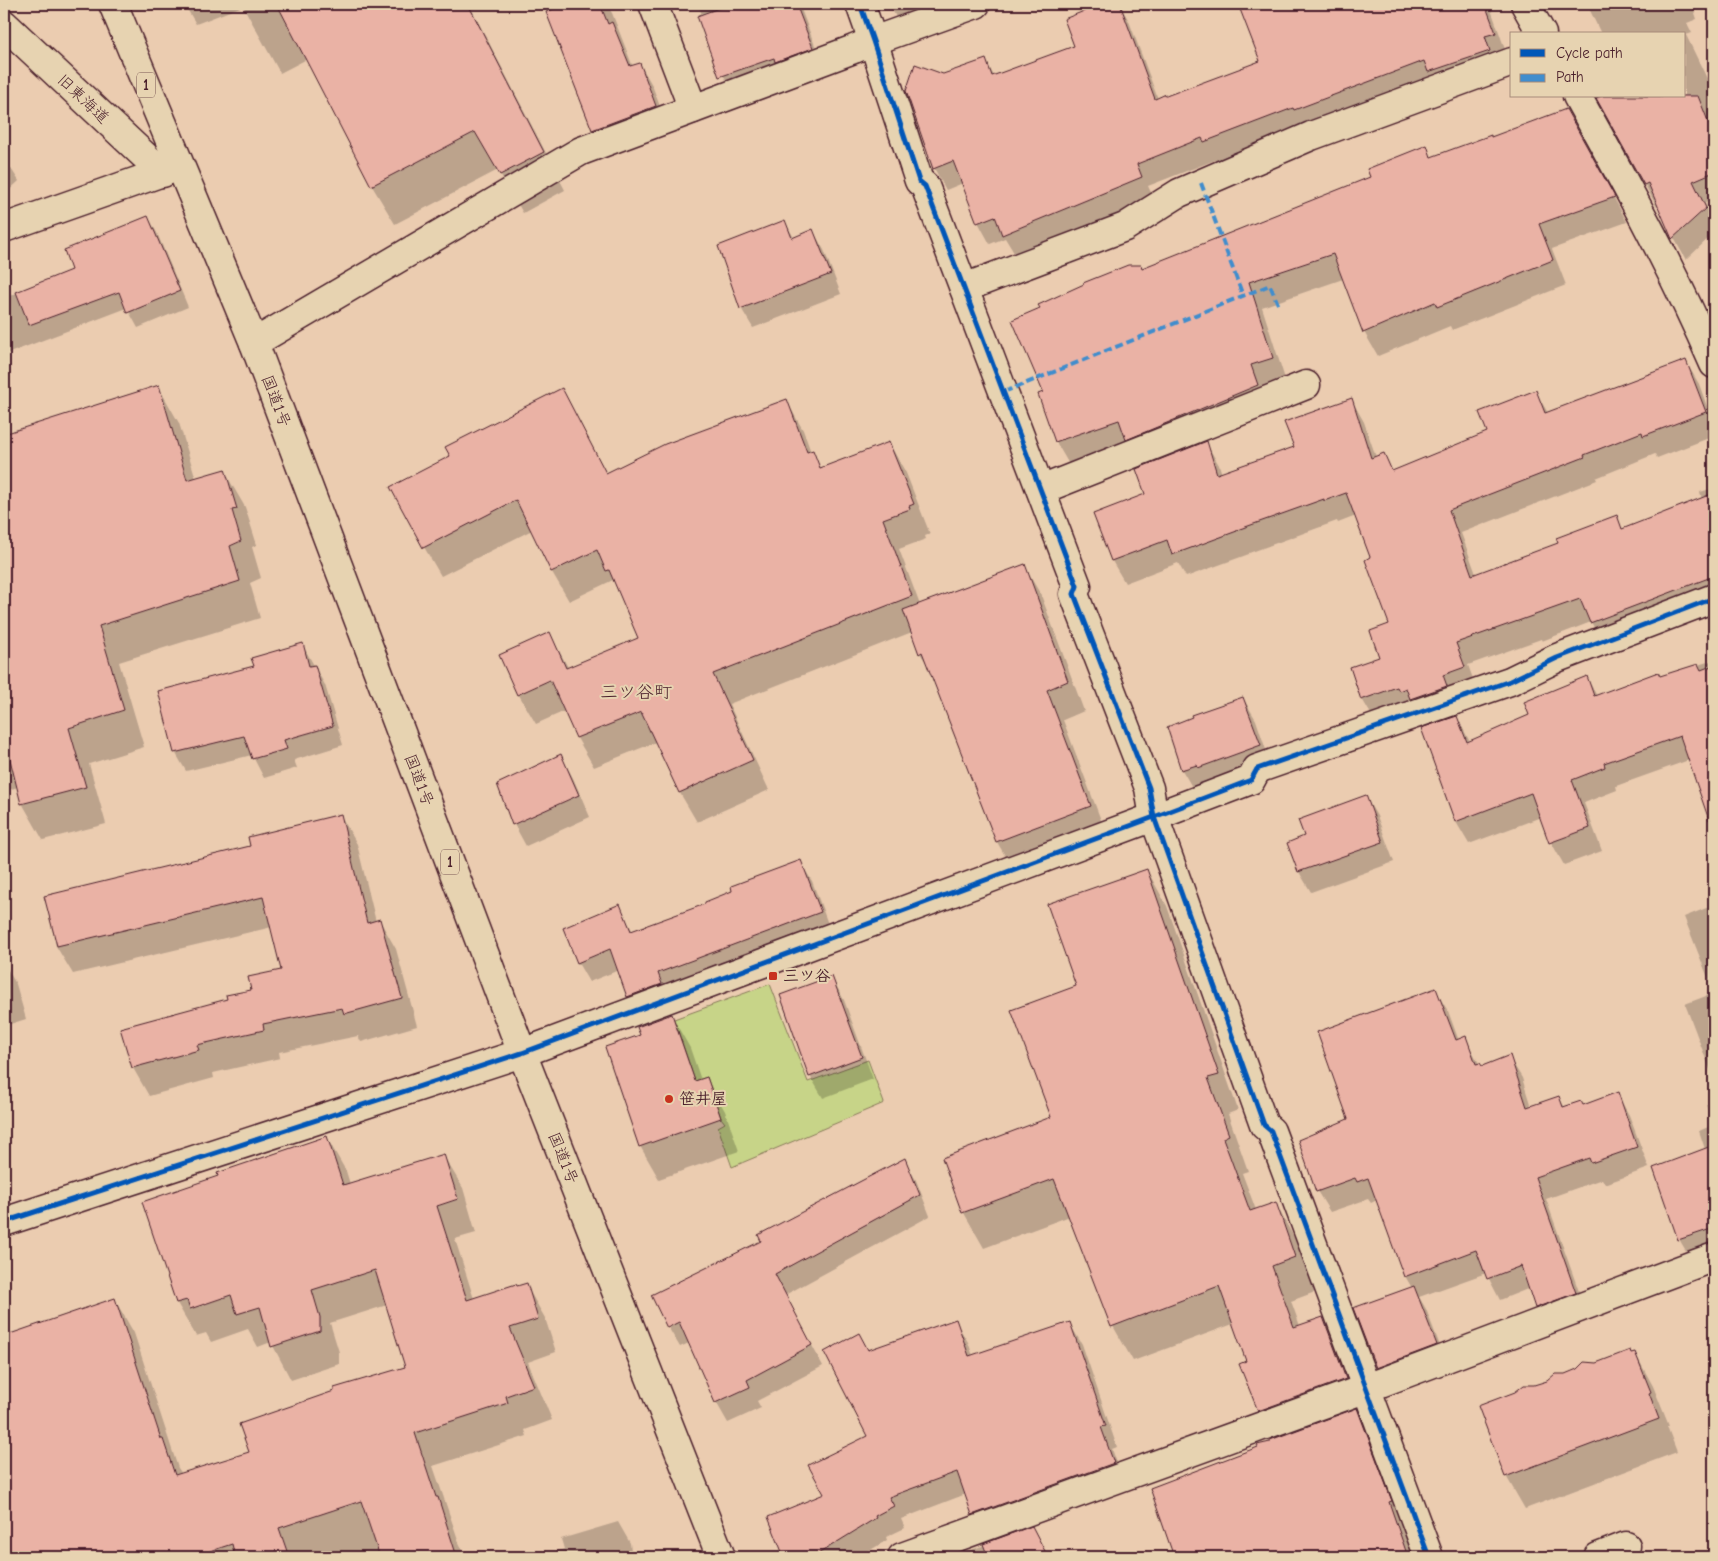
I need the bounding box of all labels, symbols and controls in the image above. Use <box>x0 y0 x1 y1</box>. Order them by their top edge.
legend <box>1510 32 1686 98</box>
text: Cycle path <box>1556 44 1623 62</box>
text: Path <box>1556 68 1584 86</box>
street label: 旧東海道 <box>53 71 113 127</box>
road number: 1 <box>137 72 155 98</box>
street label: 国道1号 <box>258 372 294 430</box>
district label: 三ツ谷町 <box>600 682 672 703</box>
street label: 国道1号 <box>401 751 437 809</box>
road number: 1 <box>441 850 459 874</box>
place label: 三ツ谷 <box>783 967 831 985</box>
marker: 三ツ谷 <box>767 970 779 982</box>
place label: 笹井屋 <box>679 1090 727 1108</box>
marker: 笹井屋 <box>663 1093 675 1105</box>
street label: 国道1号 <box>544 1129 582 1187</box>

